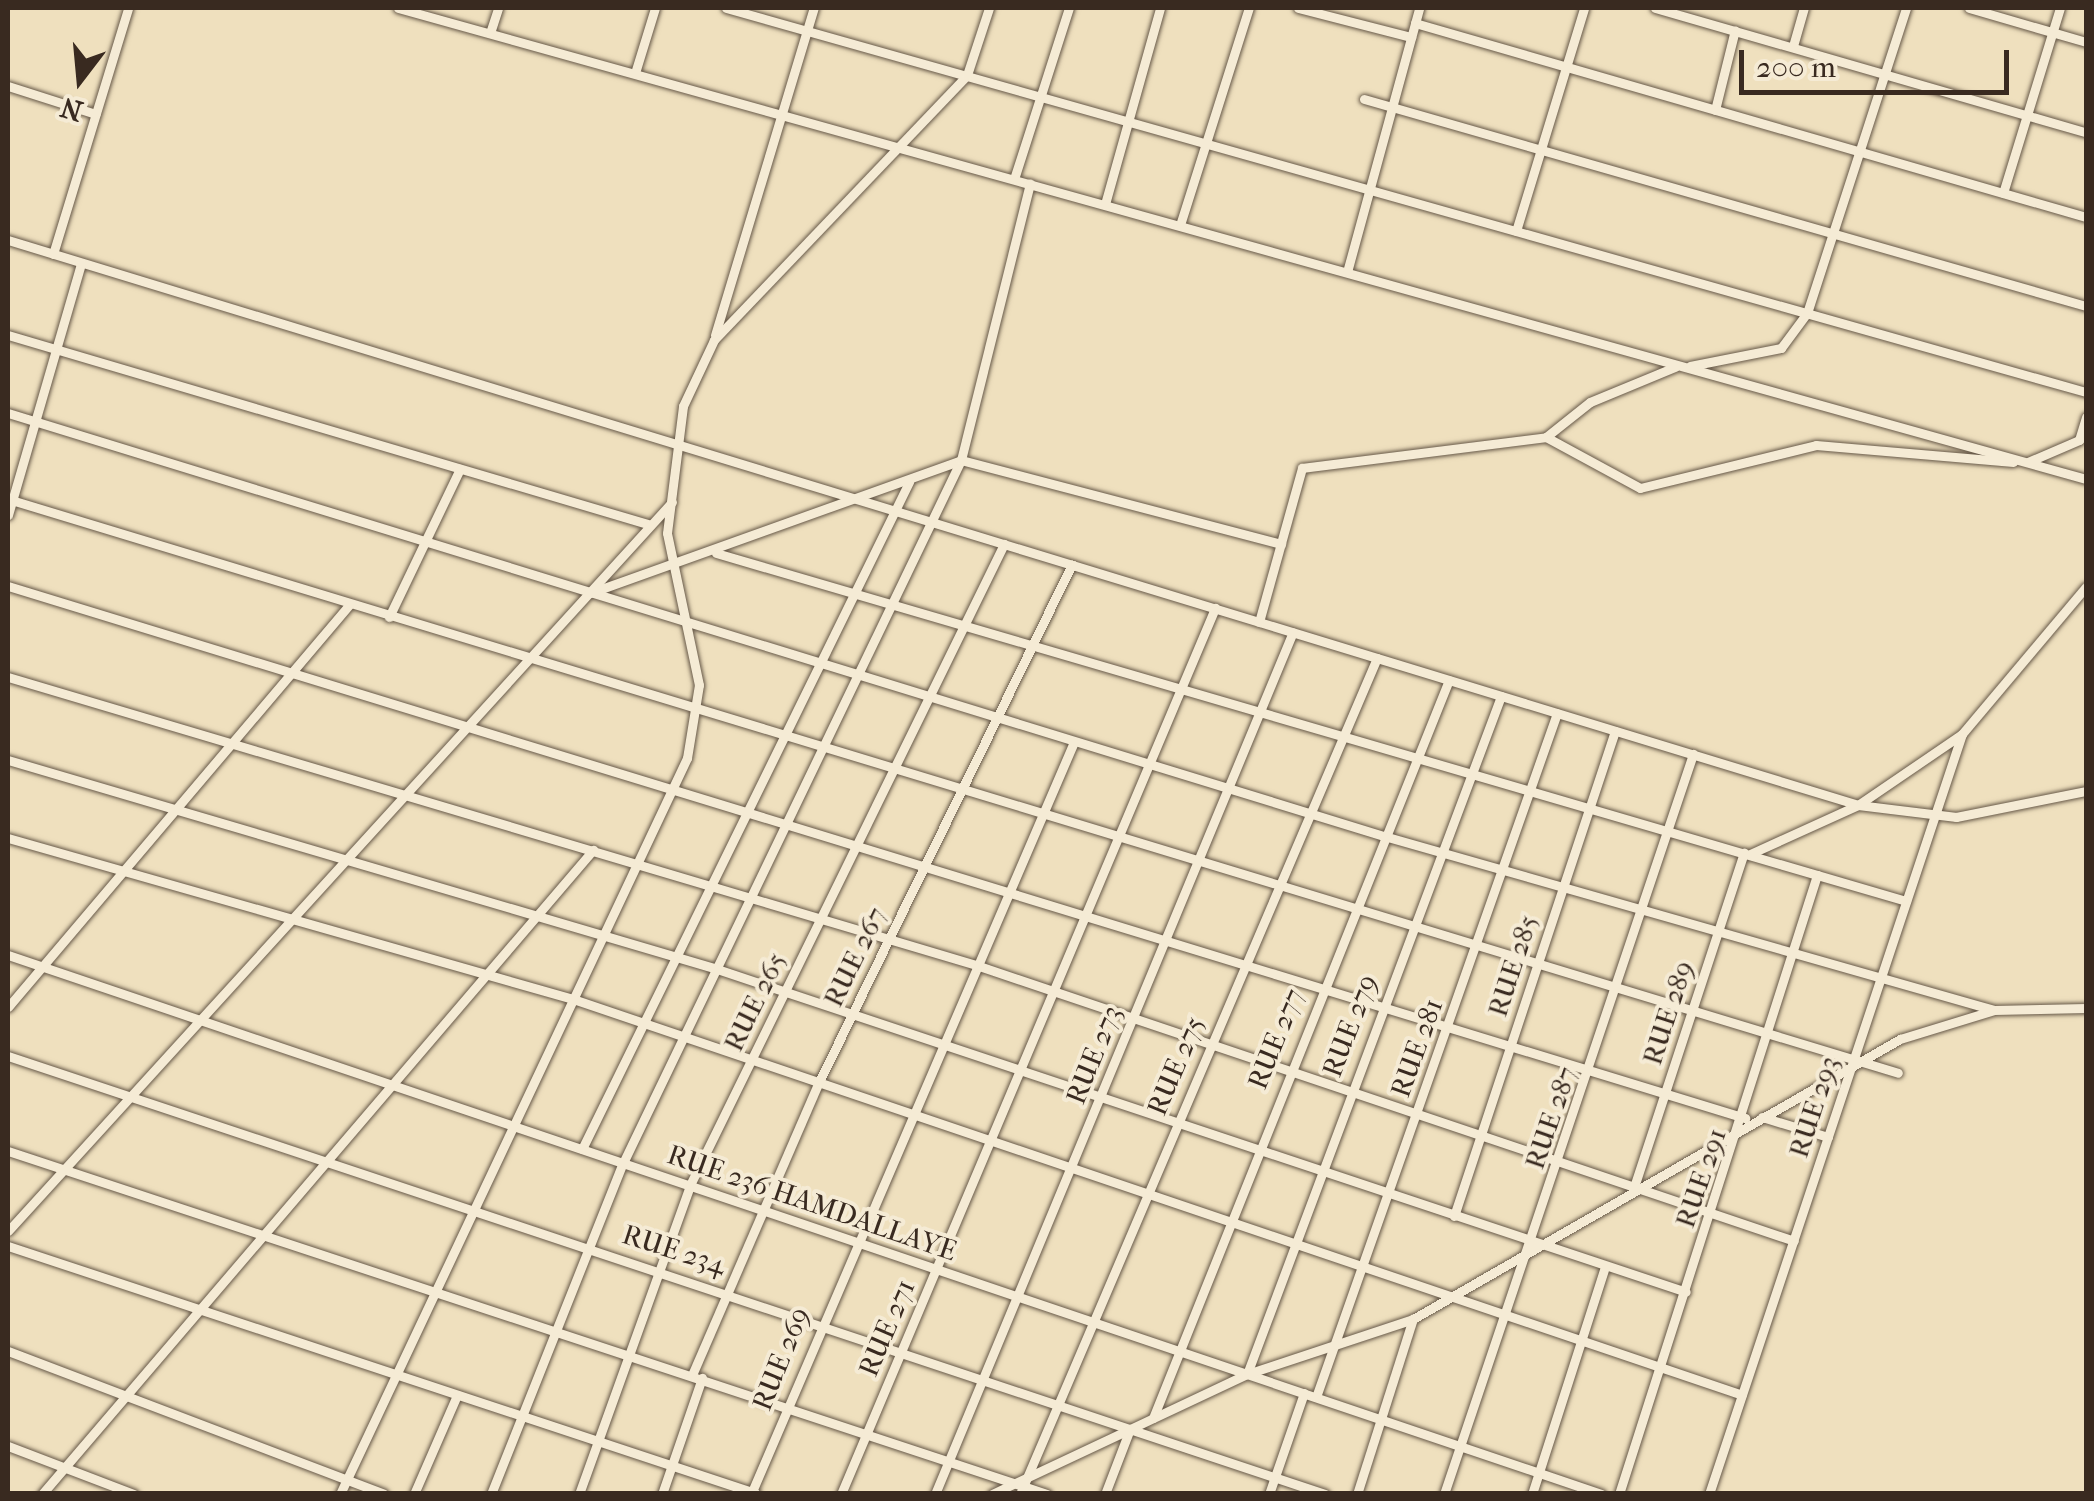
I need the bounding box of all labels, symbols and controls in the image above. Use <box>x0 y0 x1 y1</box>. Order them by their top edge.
north arrow <box>30 30 130 130</box>
scale bar <box>1744 30 2014 92</box>
text: 200 m <box>1756 50 1836 85</box>
text: N <box>57 91 86 128</box>
street label: RUE 267 <box>816 902 894 1012</box>
street label: RUE 285 <box>1481 911 1545 1021</box>
street label: RUE 265 <box>717 947 793 1057</box>
street label: RUE 289 <box>1635 957 1701 1069</box>
street label: RUE 279 <box>1315 970 1385 1082</box>
street label: RUE 277 <box>1241 984 1311 1094</box>
street label: RUE 281 <box>1384 994 1450 1102</box>
street label: RUE 273 <box>1059 1001 1129 1109</box>
street label: RUE 275 <box>1140 1011 1212 1121</box>
street label: RUE 293 <box>1782 1052 1846 1162</box>
street label: RUE 287 <box>1518 1062 1584 1174</box>
street label: RUE 291 <box>1668 1124 1734 1232</box>
street label: RUE 236 HAMDALLAYE <box>663 1138 961 1268</box>
street label: RUE 234 <box>618 1218 730 1282</box>
street label: RUE 271 <box>852 1274 922 1382</box>
street label: RUE 269 <box>745 1302 817 1416</box>

